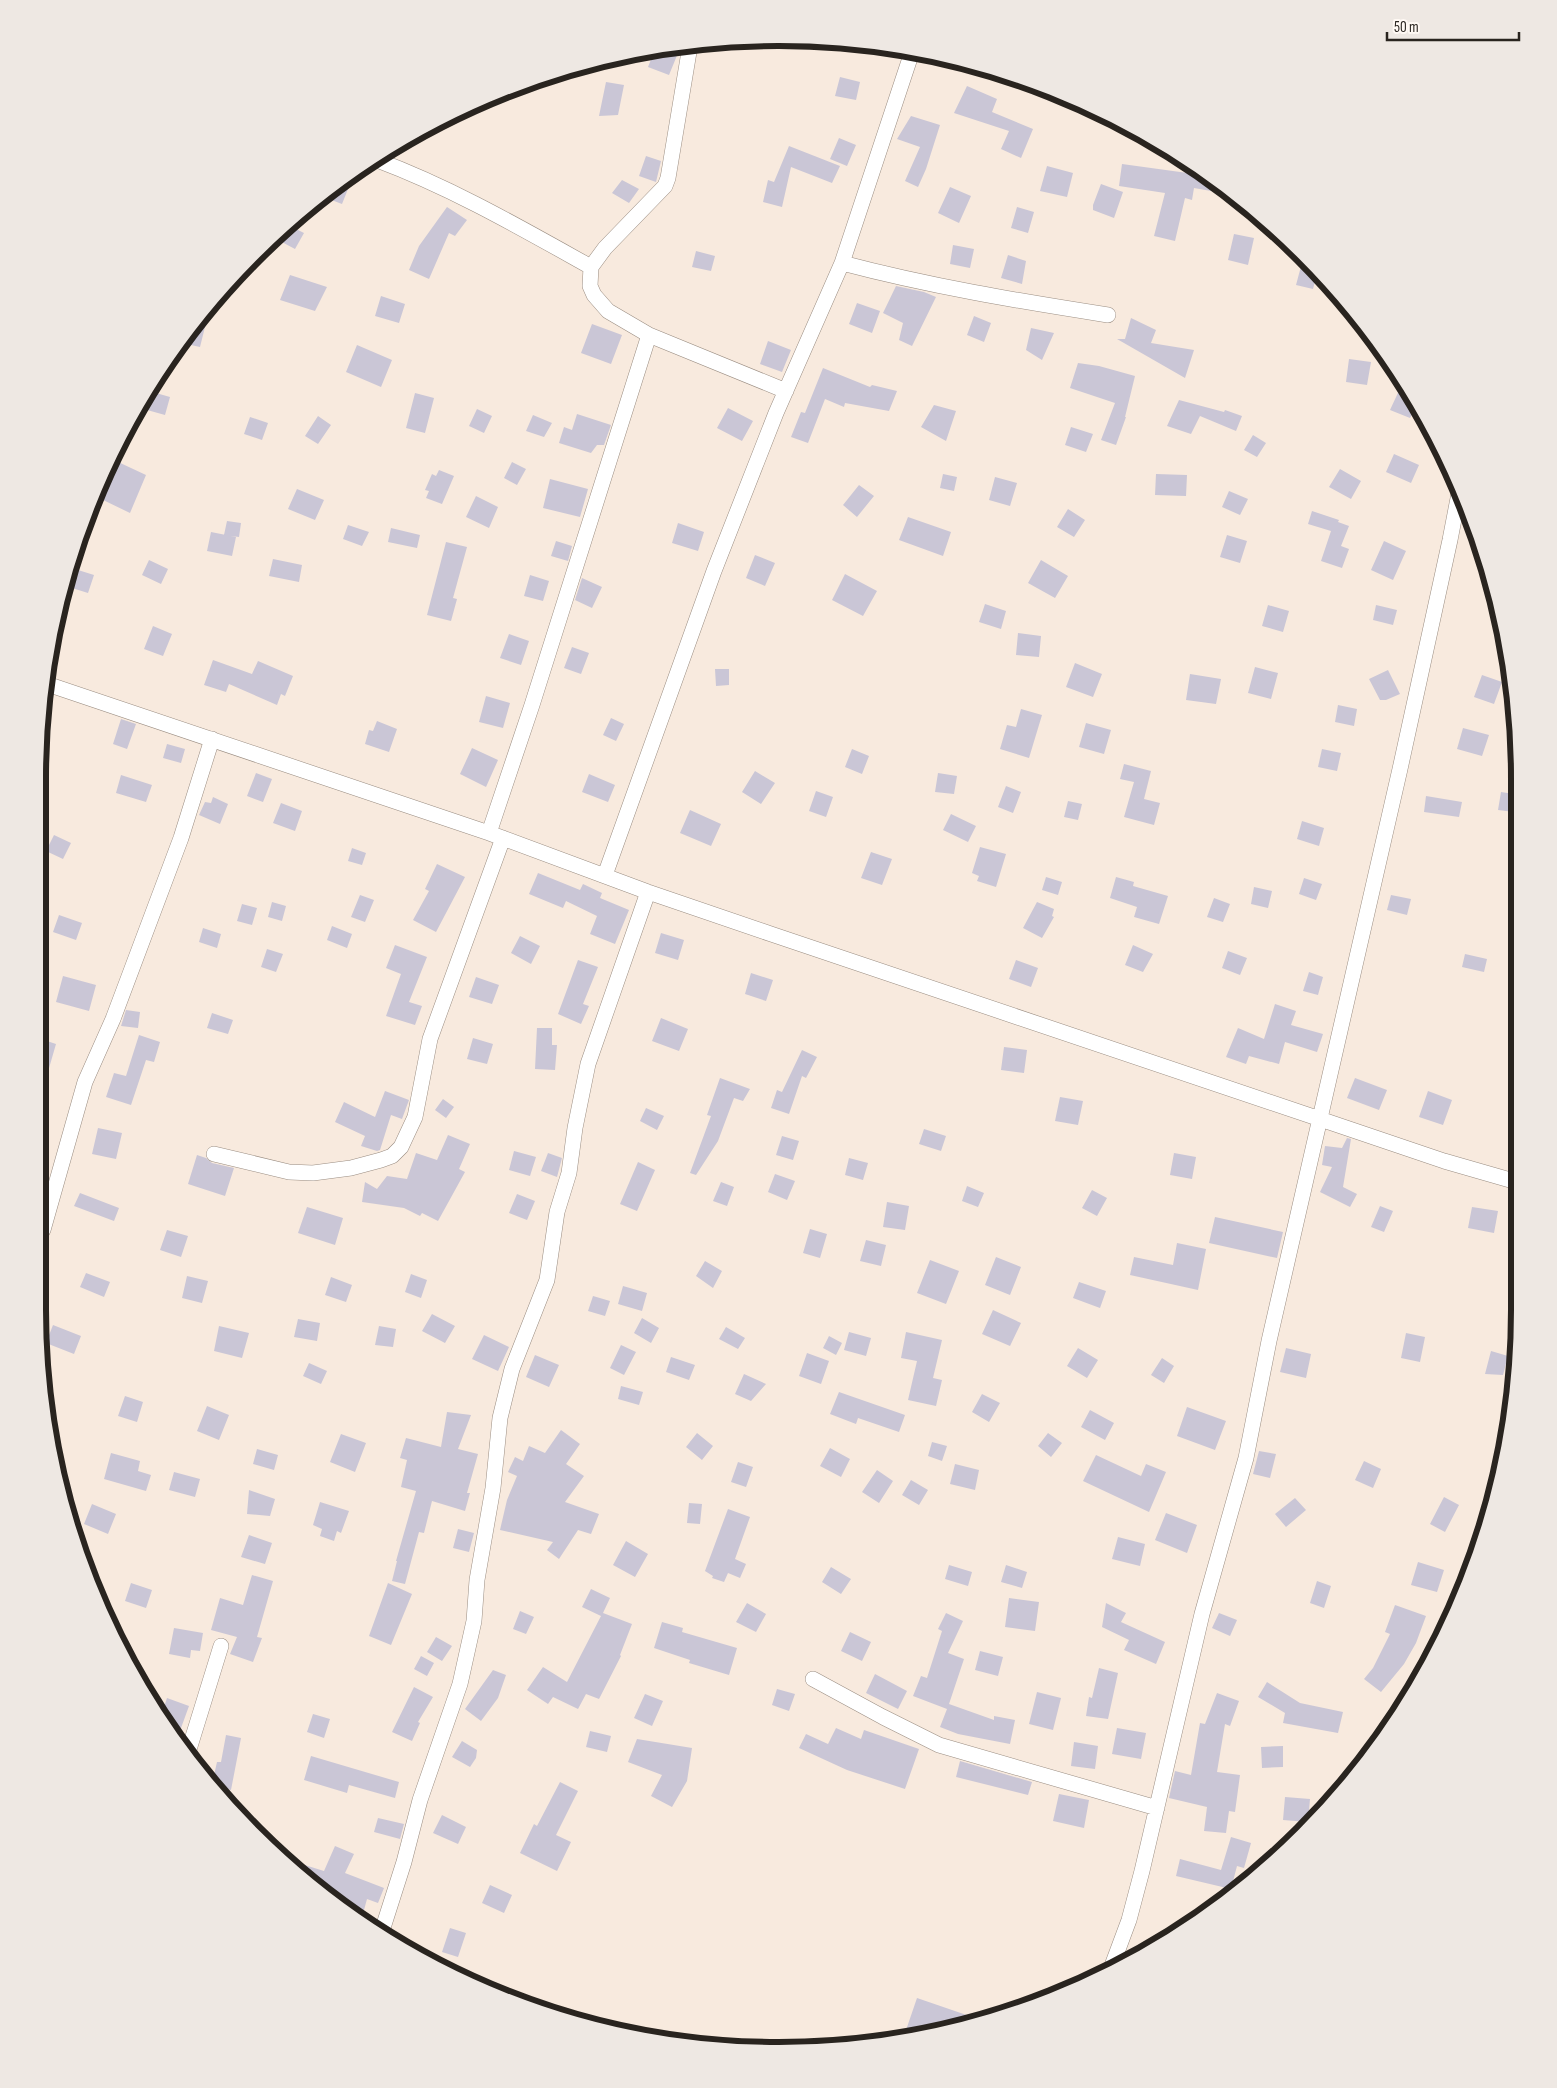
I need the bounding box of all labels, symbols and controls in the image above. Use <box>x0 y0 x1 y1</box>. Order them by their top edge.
scale bar <box>1387 10 1520 42</box>
text: 50 m <box>1394 18 1419 37</box>

